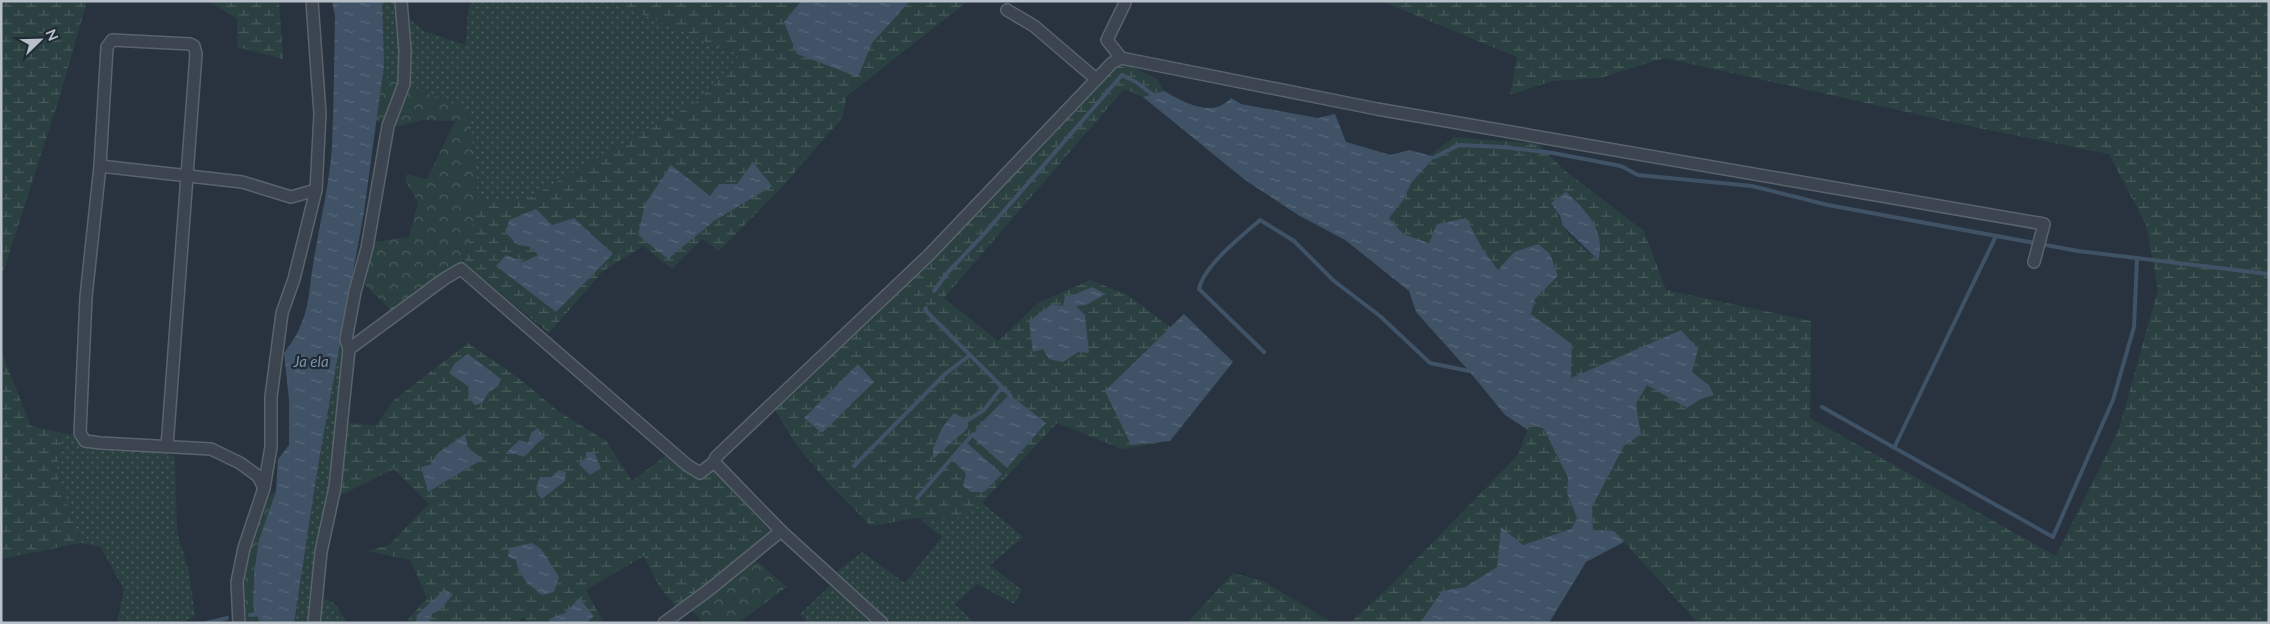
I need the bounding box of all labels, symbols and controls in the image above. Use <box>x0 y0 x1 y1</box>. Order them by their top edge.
north arrow <box>15 15 65 65</box>
text: N <box>42 26 62 43</box>
water label: Ja ela <box>292 352 329 370</box>

